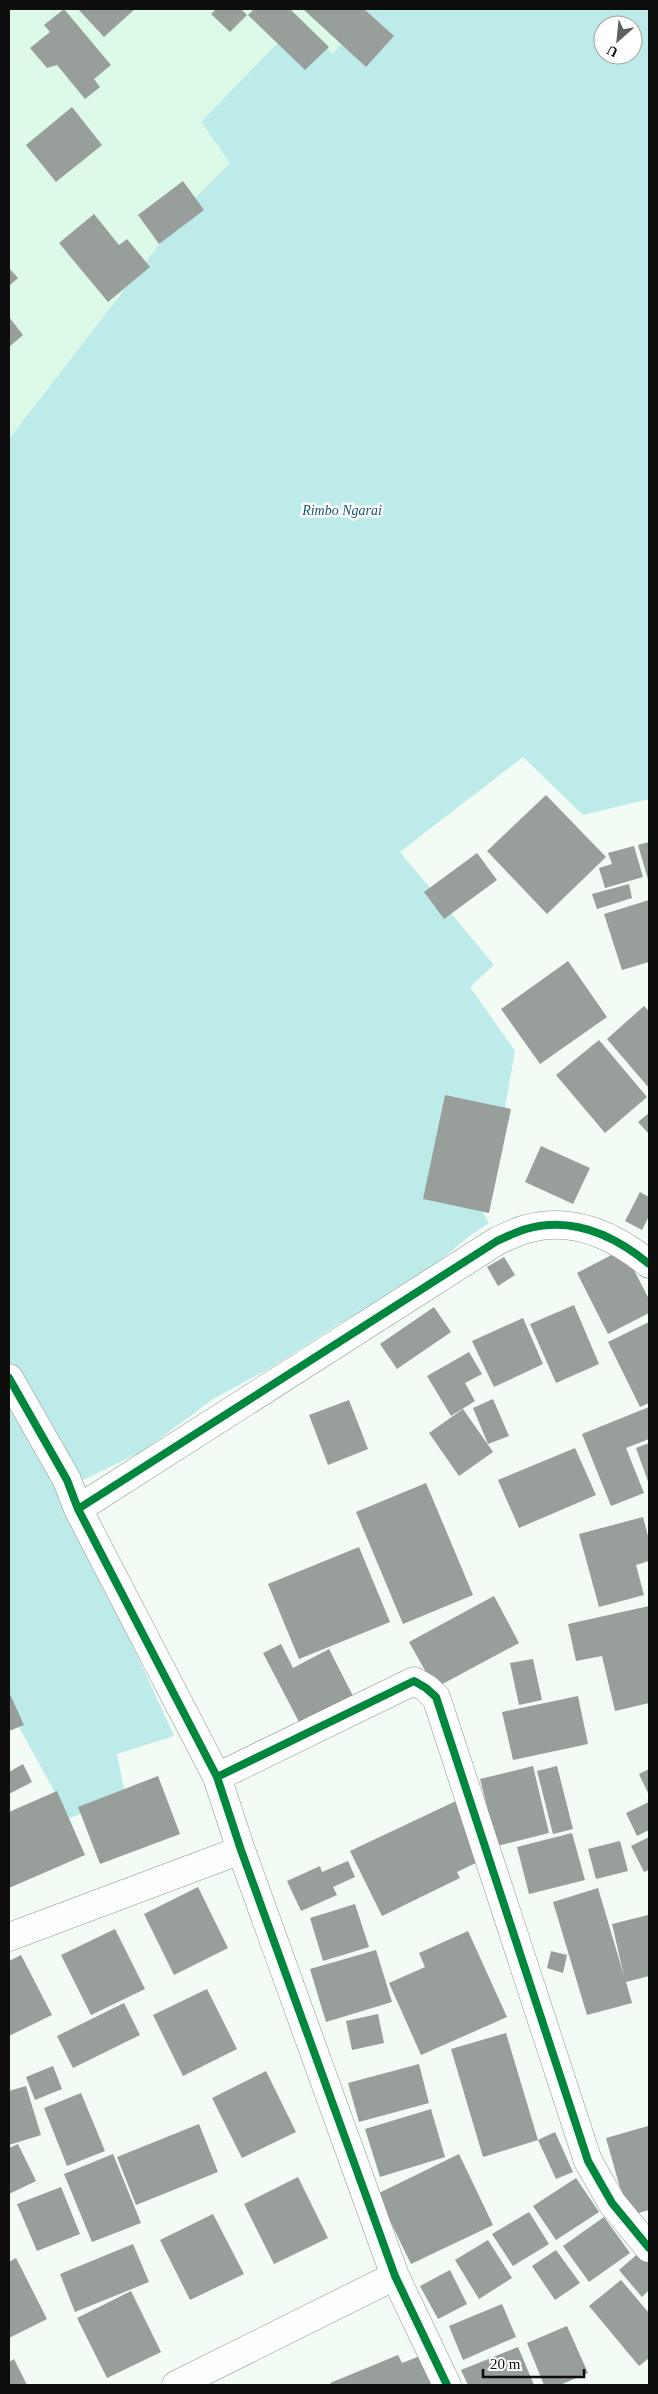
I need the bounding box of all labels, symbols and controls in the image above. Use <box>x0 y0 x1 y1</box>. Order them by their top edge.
north arrow <box>593 15 643 65</box>
text: U <box>604 42 620 60</box>
park label: Rimbo Ngarai <box>301 503 382 518</box>
scale bar <box>483 2346 584 2378</box>
text: 20 m <box>490 2356 521 2372</box>

